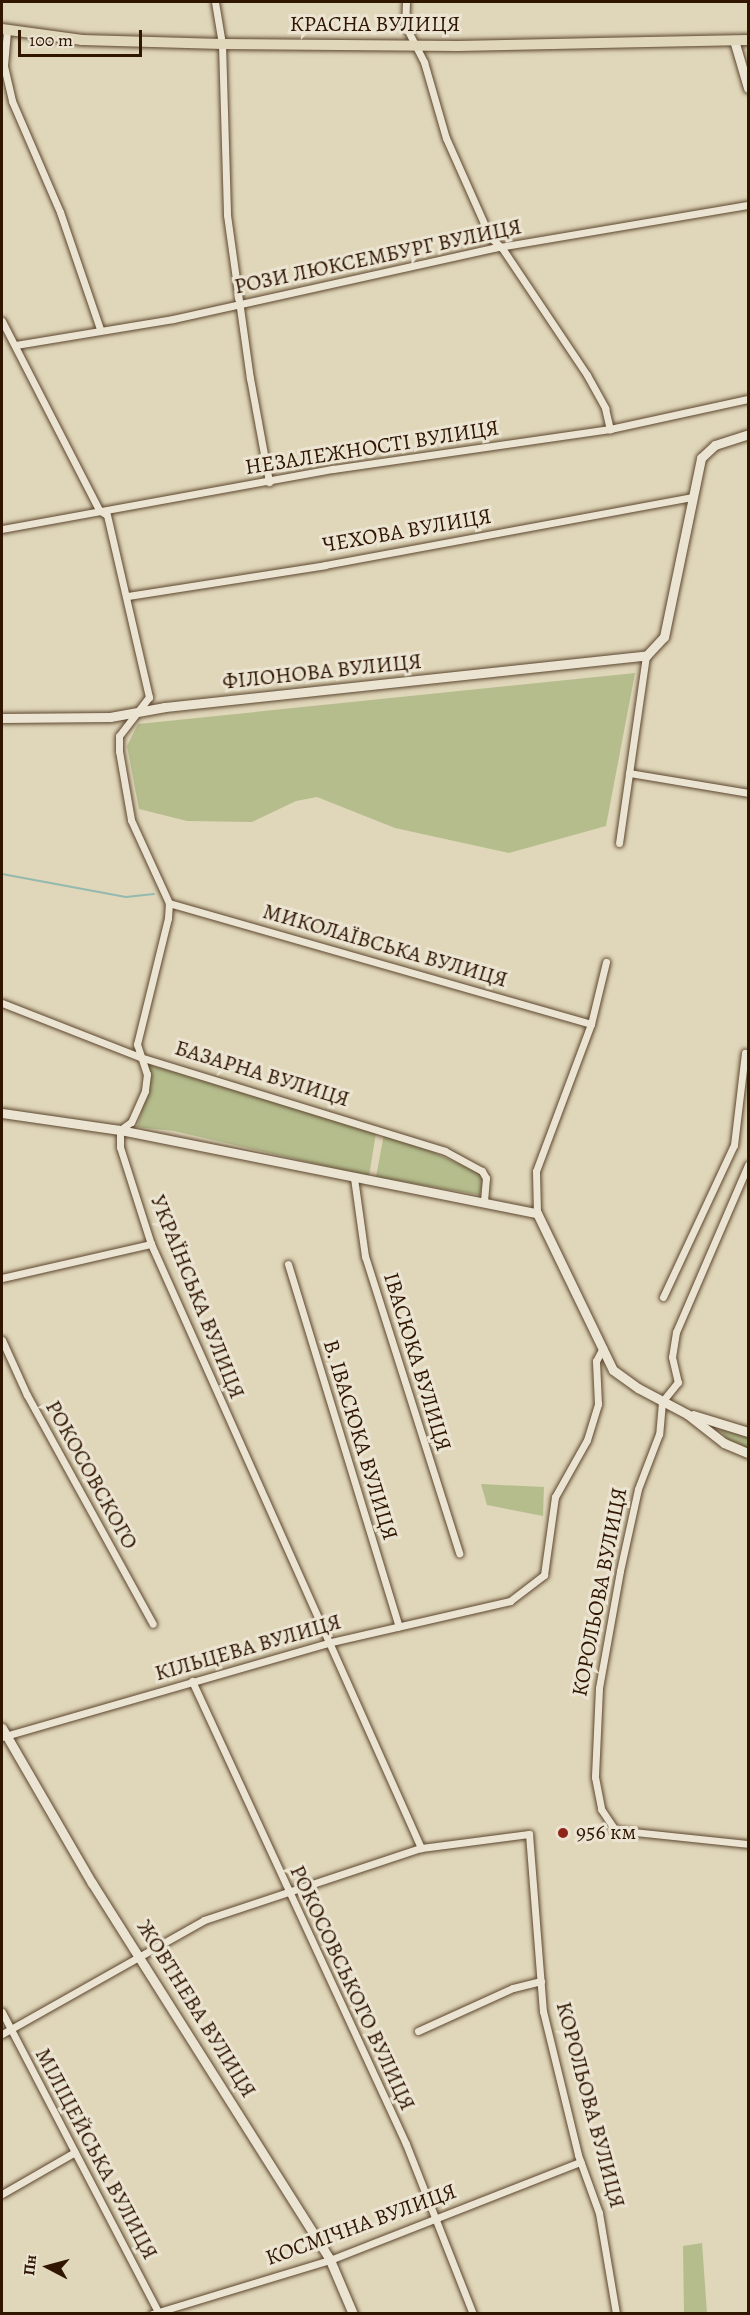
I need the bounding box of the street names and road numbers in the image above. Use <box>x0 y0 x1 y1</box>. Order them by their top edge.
street label: КРАСНА ВУЛИЦЯ <box>290 12 460 38</box>
street label: РОЗИ ЛЮКСЕМБУРГ ВУЛИЦЯ <box>232 214 524 300</box>
street label: НЕЗАЛЕЖНОСТІ ВУЛИЦЯ <box>243 415 501 481</box>
street label: ЧЕХОВА ВУЛИЦЯ <box>321 503 493 559</box>
street label: ФІЛОНОВА ВУЛИЦЯ <box>221 648 423 696</box>
street label: МИКОЛАЇВСЬКА ВУЛИЦЯ <box>260 898 510 994</box>
street label: БАЗАРНА ВУЛИЦЯ <box>172 1035 352 1113</box>
street label: УКРАЇНСЬКА ВУЛИЦЯ <box>144 1191 250 1403</box>
street label: ІВАСЮКА ВУЛИЦЯ <box>377 1270 457 1454</box>
street label: В. ІВАСЮКА ВУЛИЦЯ <box>317 1336 403 1544</box>
street label: РОКОСОВСКОГО <box>39 1396 143 1554</box>
street label: КОРОЛЬОВА ВУЛИЦЯ <box>567 1485 633 1699</box>
street label: КІЛЬЦЕВА ВУЛИЦЯ <box>152 1609 344 1687</box>
street label: РОКОСОВСЬКОГО ВУЛИЦЯ <box>283 1861 421 2115</box>
street label: ЖОВТНЕВА ВУЛИЦЯ <box>131 1915 261 2103</box>
street label: КОРОЛЬОВА ВУЛИЦЯ <box>550 1999 630 2211</box>
street label: МІЛІЦЕЙСЬКА ВУЛИЦЯ <box>29 2044 163 2264</box>
street label: КОСМІЧНА ВУЛИЦЯ <box>262 2178 460 2272</box>

